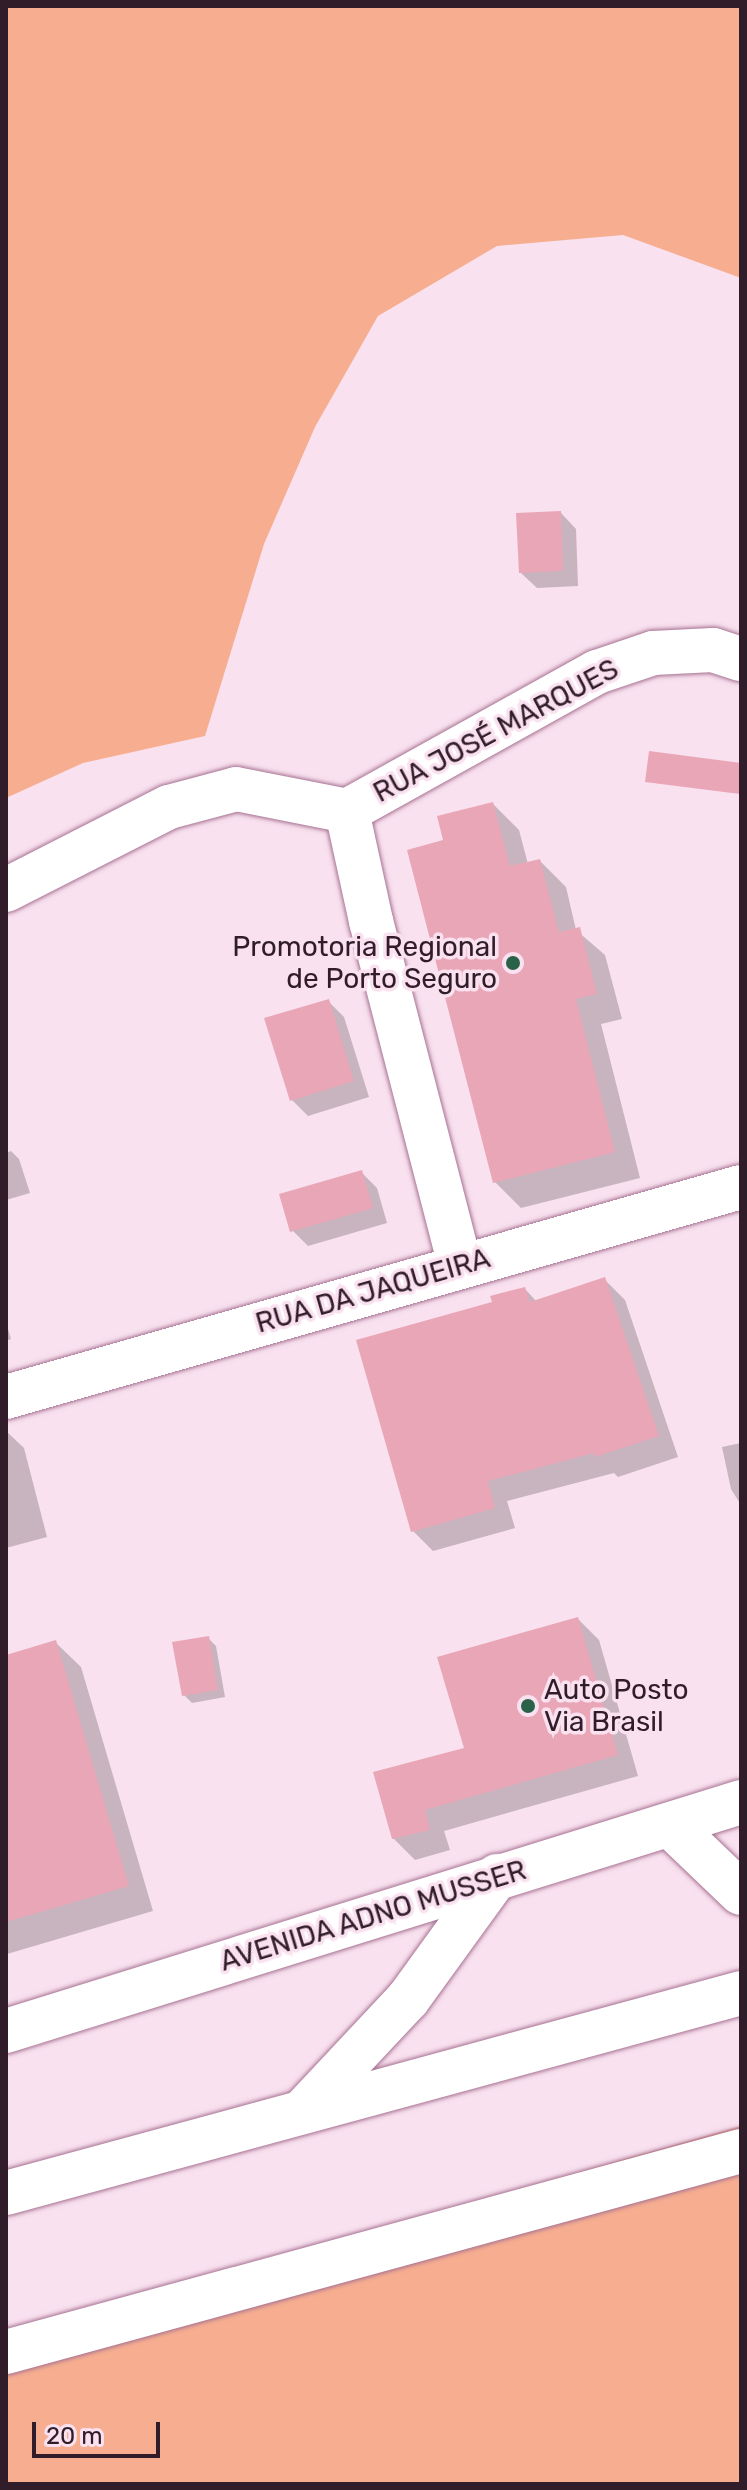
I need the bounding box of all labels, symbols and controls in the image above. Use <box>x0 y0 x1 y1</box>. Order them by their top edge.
street label: RUA JOSÉ MARQUES <box>367 652 625 810</box>
place label: Promotoria Regional de Porto Seguro <box>232 930 497 996</box>
marker: Promotoria Regional de Porto Seguro <box>504 954 522 972</box>
street label: RUA DA JAQUEIRA <box>251 1241 495 1341</box>
place label: Auto Posto Via Brasil <box>544 1673 688 1739</box>
marker: Auto Posto Via Brasil <box>519 1697 537 1715</box>
street label: AVENIDA ADNO MUSSER <box>215 1853 531 1979</box>
scale bar <box>36 2406 164 2456</box>
text: 20 m <box>46 2422 103 2450</box>

